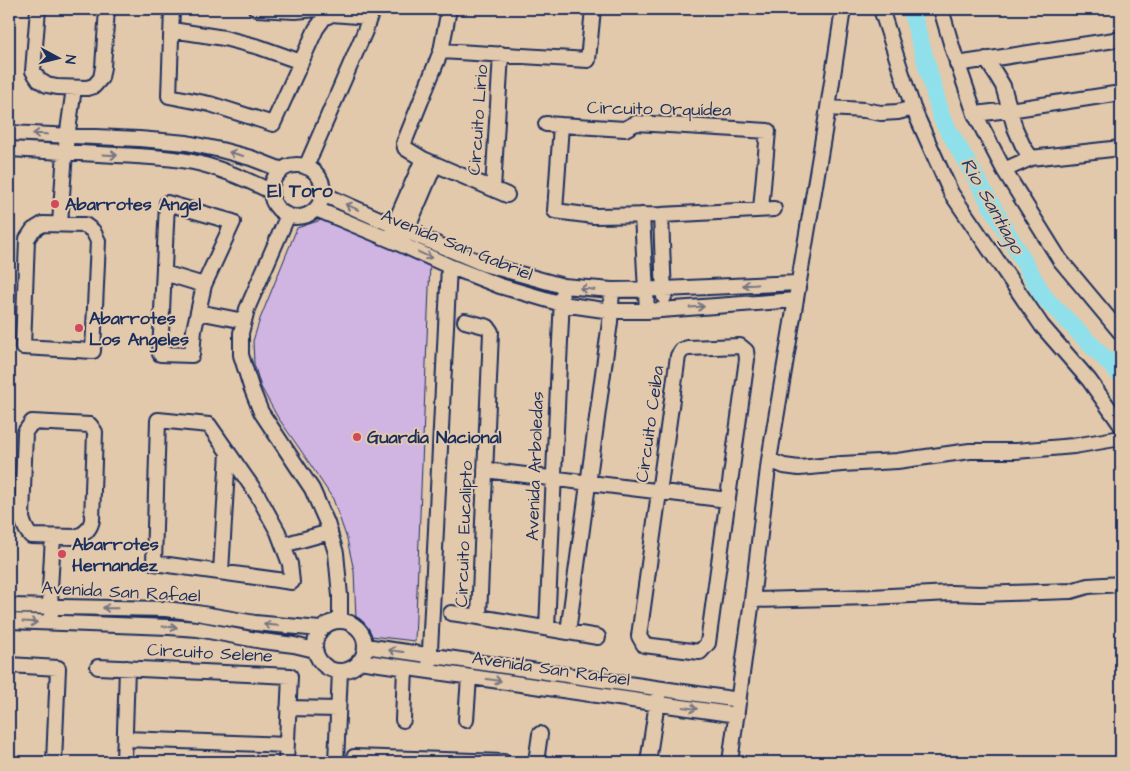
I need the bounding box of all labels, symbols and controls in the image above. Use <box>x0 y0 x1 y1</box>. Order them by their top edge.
north arrow <box>32 32 82 82</box>
text: N <box>59 54 80 65</box>
street label: Circuito Lirio <box>462 64 494 176</box>
street label: Circuito Orquídea <box>587 95 731 123</box>
one-way arrow <box>32 129 48 139</box>
one-way arrow <box>229 149 245 159</box>
one-way arrow <box>102 150 118 159</box>
water label: Rio Santiago <box>954 153 1031 260</box>
district label: El Toro <box>267 178 333 205</box>
place label: Abarrotes Angel <box>65 192 202 218</box>
marker: Abarrotes Angel <box>49 198 61 210</box>
one-way arrow <box>345 201 360 211</box>
street label: Avenida San Gabriel <box>377 203 537 287</box>
one-way arrow <box>417 251 432 261</box>
one-way arrow <box>742 281 758 290</box>
one-way arrow <box>580 284 596 294</box>
one-way arrow <box>689 303 705 312</box>
place label: Abarrotes Los Angeles <box>89 306 189 353</box>
marker: Abarrotes Los Angeles <box>73 322 85 334</box>
street label: Circuito Ceiba <box>629 364 671 484</box>
street label: Avenida Arboledas <box>520 391 550 541</box>
place label: Guardia Nacional <box>367 425 502 450</box>
marker: Guardia Nacional <box>351 431 363 443</box>
street label: Circuito Eucalipto <box>449 460 479 608</box>
place label: Abarrotes Hernandez <box>72 532 159 578</box>
marker: Abarrotes Hernandez <box>56 548 68 560</box>
street label: Avenida San Rafael <box>41 575 201 609</box>
one-way arrow <box>102 603 118 613</box>
one-way arrow <box>22 617 38 626</box>
one-way arrow <box>263 620 279 630</box>
one-way arrow <box>162 623 178 632</box>
street label: Circuito Selene <box>146 637 274 669</box>
one-way arrow <box>388 646 404 656</box>
street label: Avenida San Rafael <box>470 646 632 692</box>
one-way arrow <box>486 676 502 686</box>
one-way arrow <box>682 703 698 713</box>

